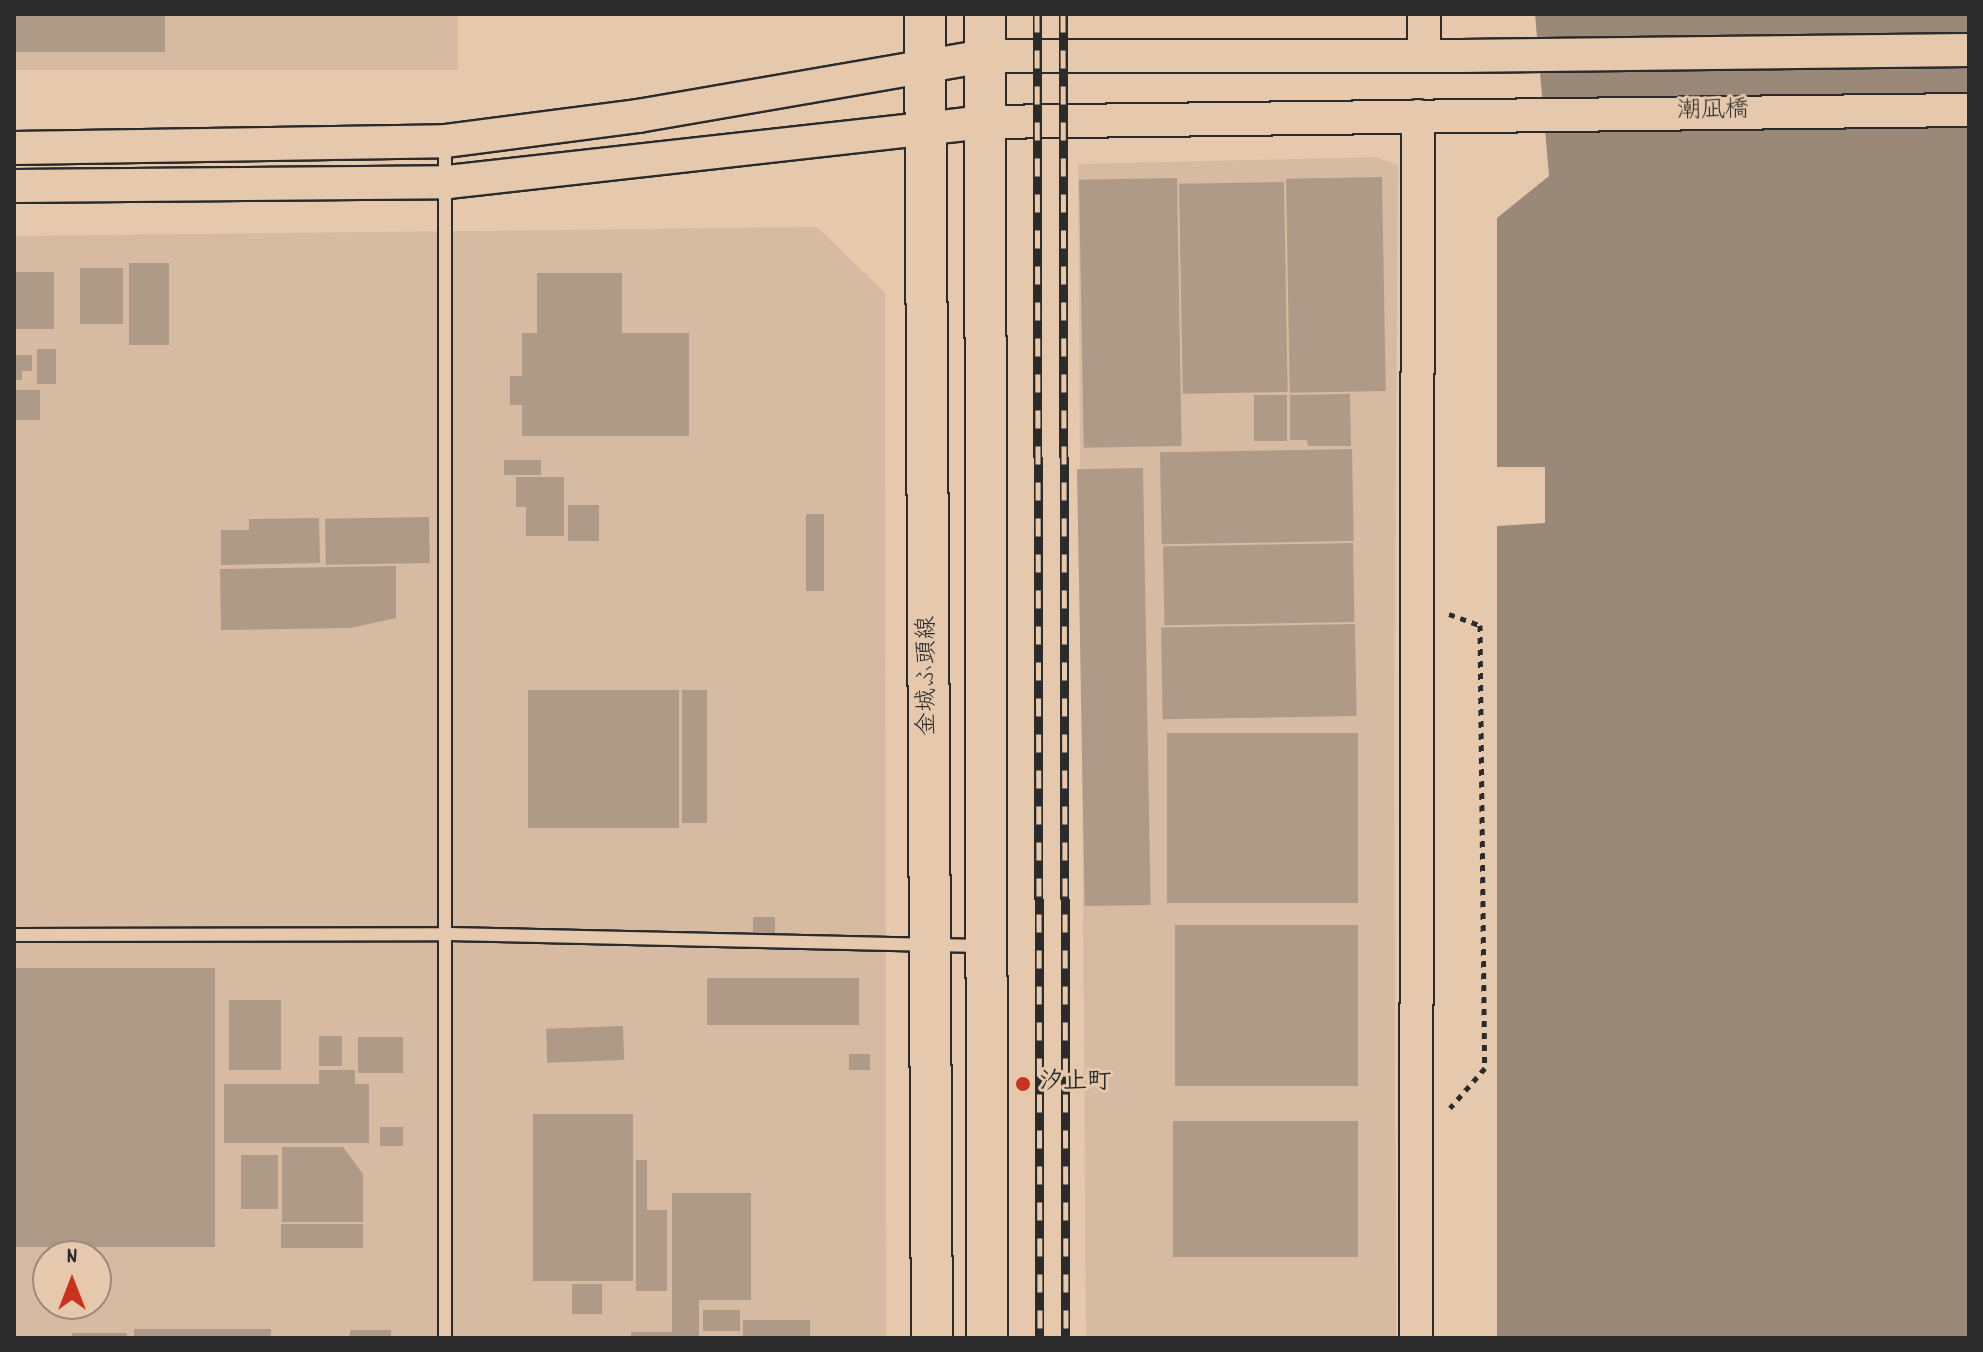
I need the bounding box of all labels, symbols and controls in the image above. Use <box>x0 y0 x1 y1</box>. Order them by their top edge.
street label: 潮凪橋 <box>1677 97 1749 127</box>
street label: 金城ふ頭線 <box>915 616 943 736</box>
place label: 汐止町 <box>1039 1070 1111 1098</box>
marker: 汐止町 <box>1014 1075 1032 1093</box>
north arrow <box>32 1240 112 1320</box>
text: N <box>67 1242 77 1273</box>

